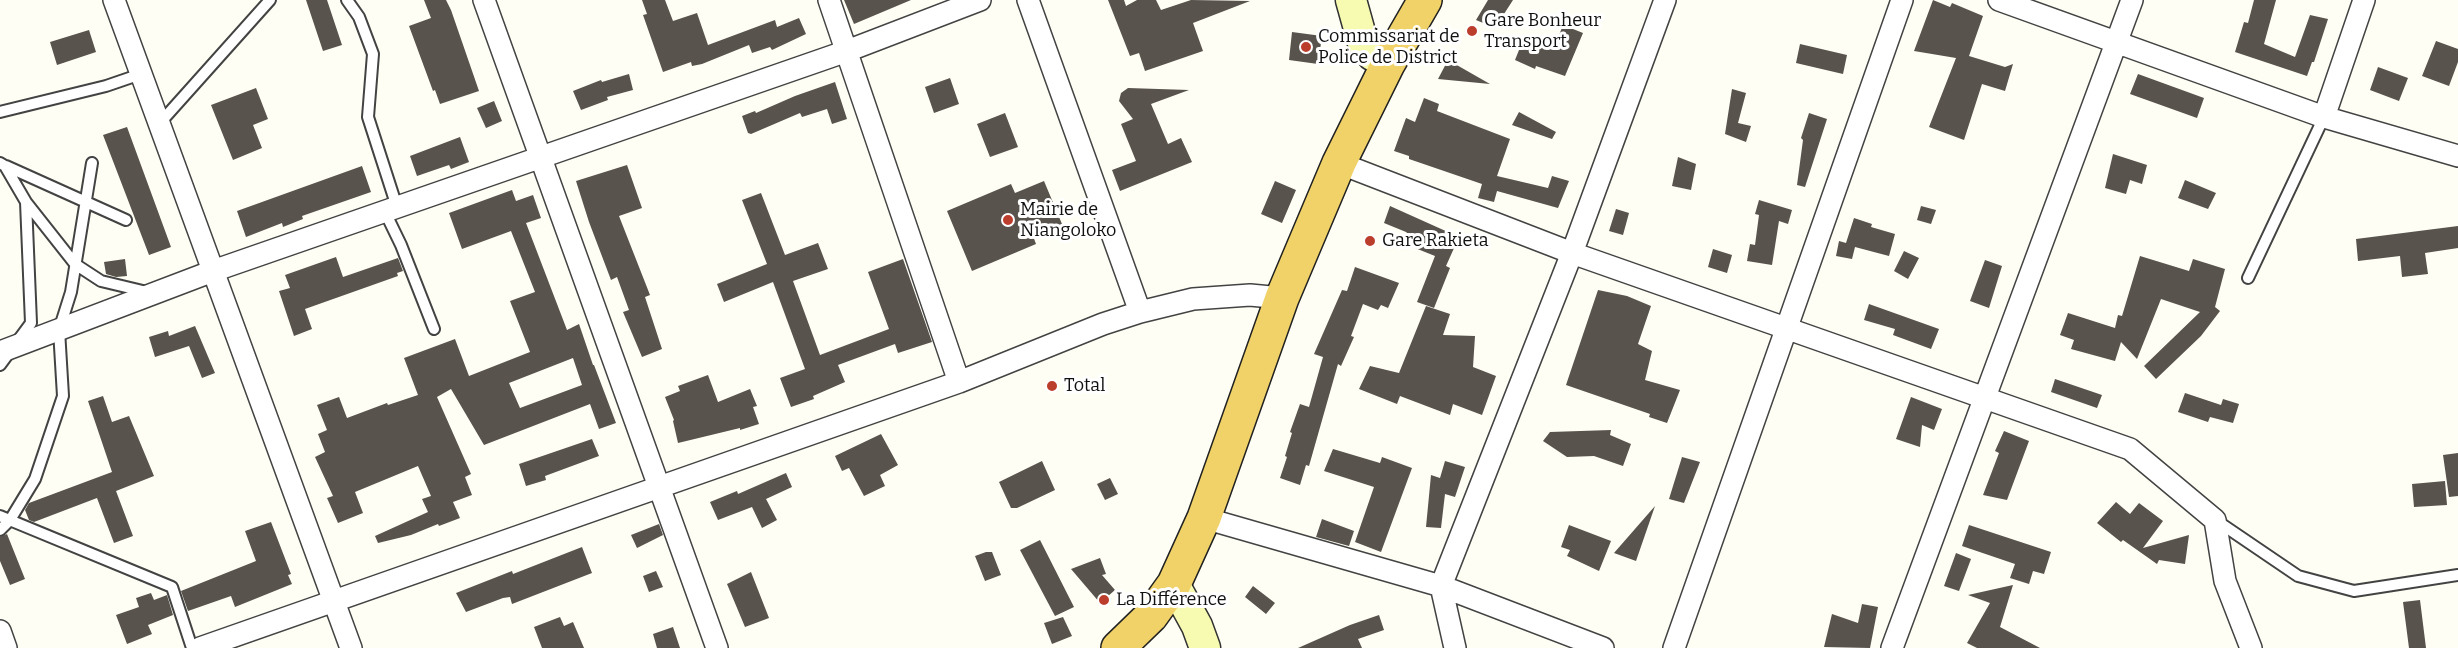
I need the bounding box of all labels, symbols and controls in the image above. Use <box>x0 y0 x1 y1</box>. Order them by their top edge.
place label: Gare Bonheur Transport <box>1484 10 1601 52</box>
marker: Gare Bonheur Transport <box>1465 24 1479 38</box>
place label: Commissariat de Police de District <box>1318 26 1460 68</box>
marker: Commissariat de Police de District <box>1299 40 1313 54</box>
place label: Mairie de Niangoloko <box>1020 199 1116 242</box>
marker: Mairie de Niangoloko <box>1001 213 1015 227</box>
place label: Gare Rakieta <box>1382 230 1489 252</box>
marker: Gare Rakieta <box>1363 234 1377 248</box>
place label: Total <box>1064 375 1105 397</box>
marker: Total <box>1045 379 1059 393</box>
place label: La Différence <box>1116 589 1227 611</box>
marker: La Différence <box>1097 593 1111 607</box>

